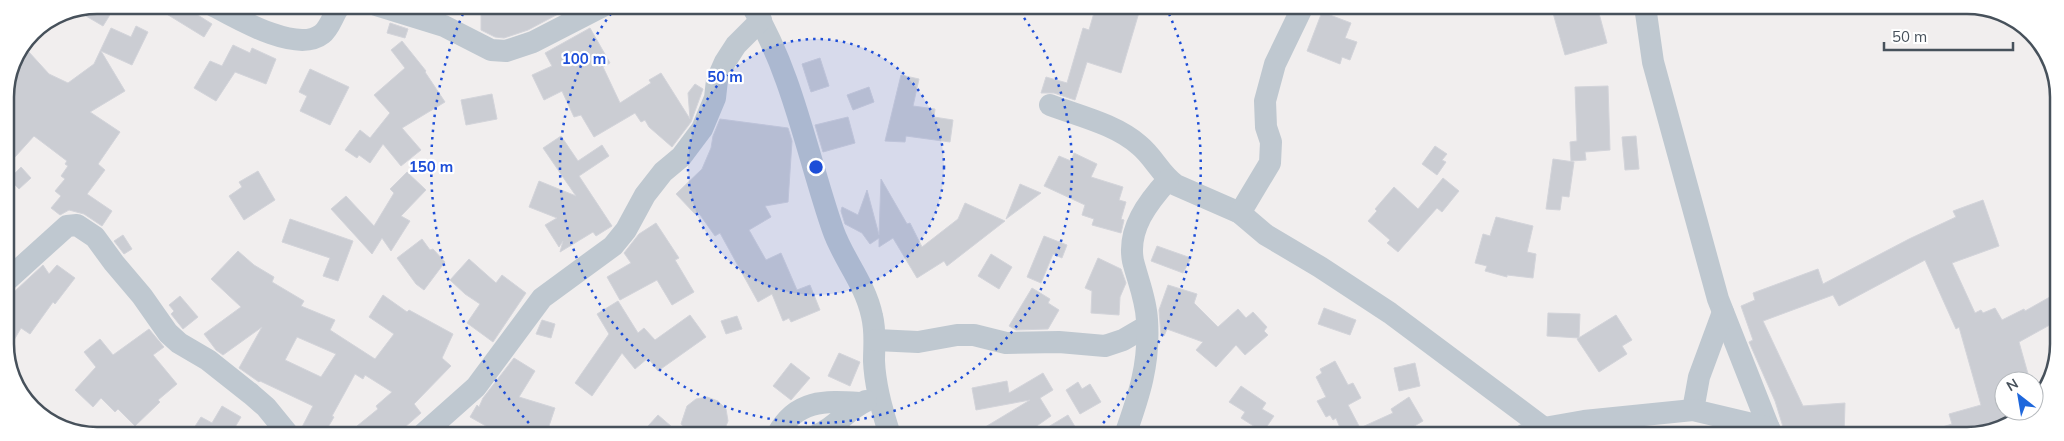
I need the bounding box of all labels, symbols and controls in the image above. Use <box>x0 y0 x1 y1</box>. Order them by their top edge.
scale bar <box>1884 20 2013 52</box>
text: 50 m <box>1892 27 1927 46</box>
text: 100 m <box>562 49 606 68</box>
text: 50 m <box>707 67 743 86</box>
text: 150 m <box>409 157 453 176</box>
centre of rings <box>807 158 825 176</box>
north arrow <box>1994 371 2044 421</box>
text: N <box>2003 374 2021 395</box>

